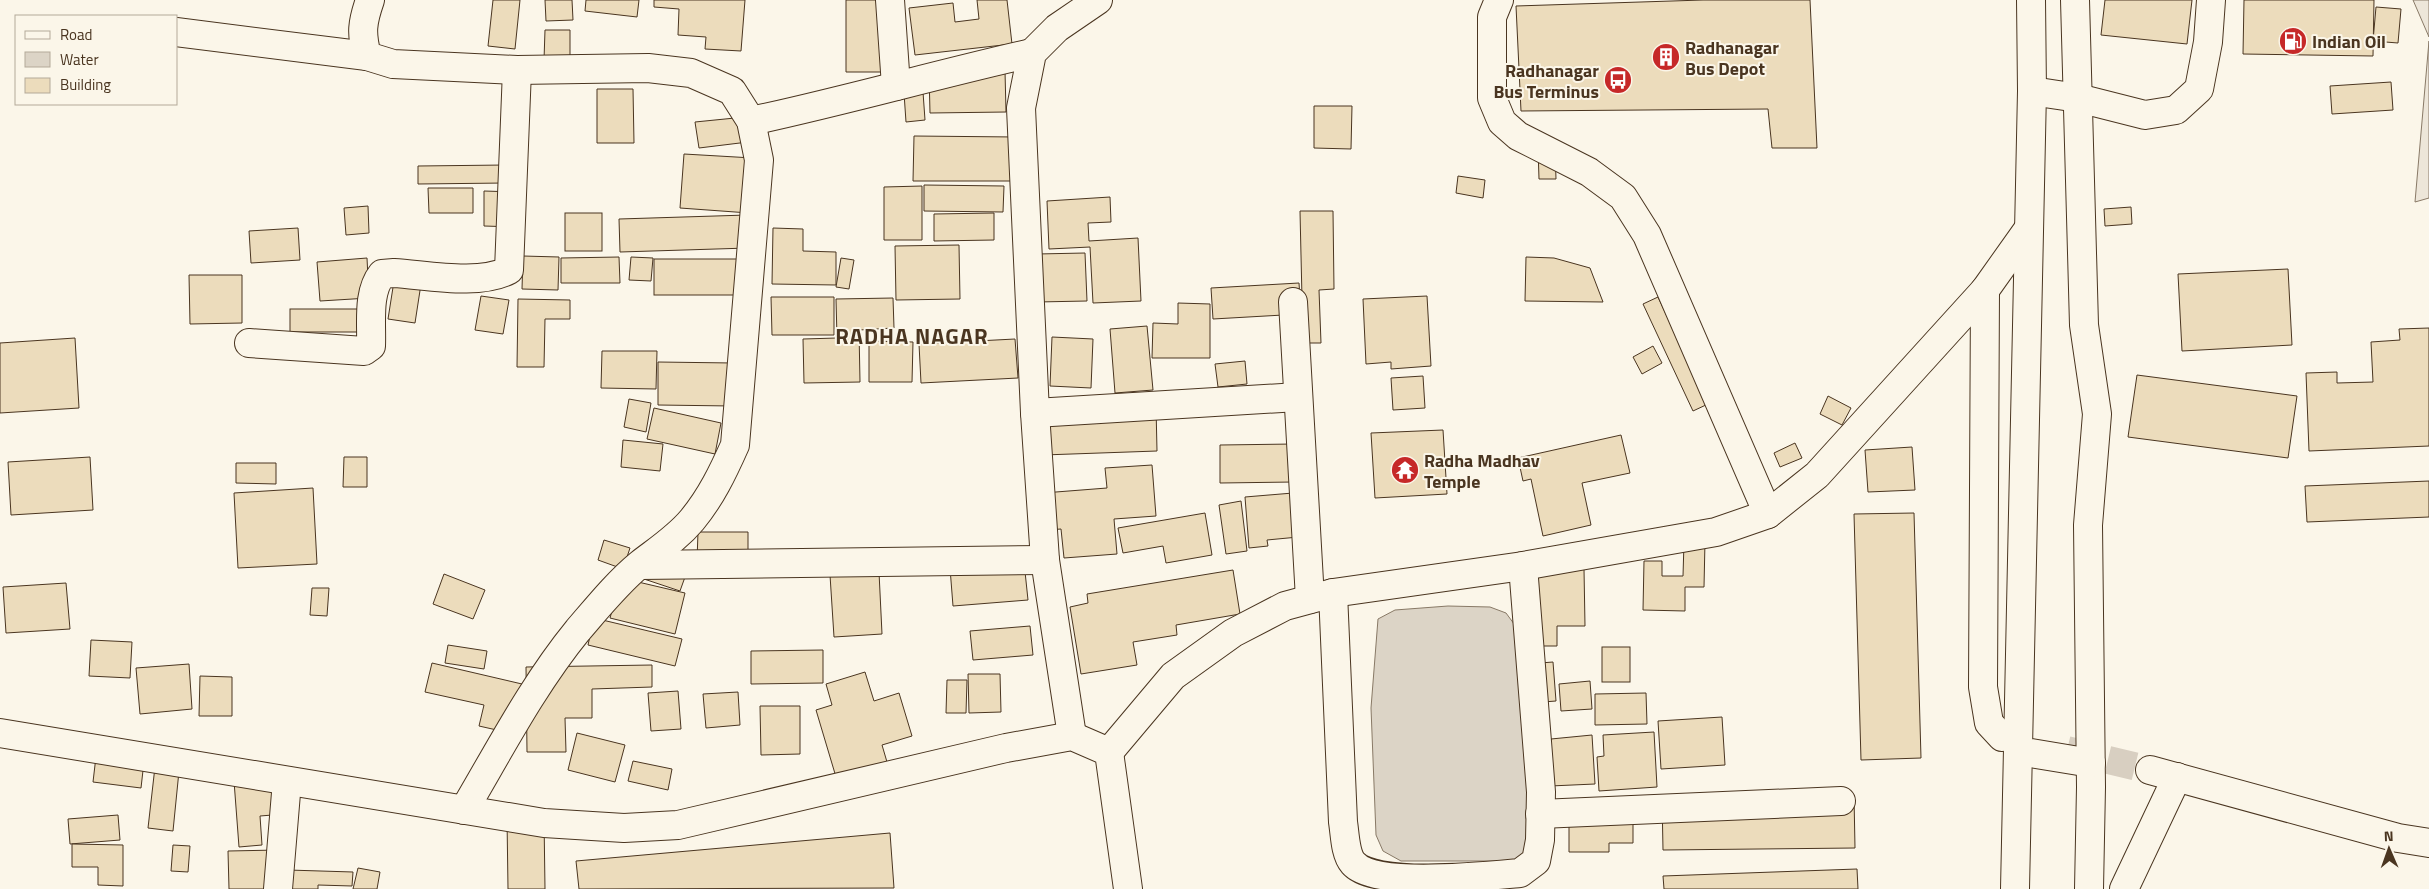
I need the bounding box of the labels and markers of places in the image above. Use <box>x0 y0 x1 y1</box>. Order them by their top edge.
fuel station icon: Indian Oil <box>2278 26 2308 56</box>
place label: Indian Oil <box>2312 28 2386 55</box>
place label: Radhanagar Bus Depot <box>1685 34 1779 82</box>
building icon: Radhanagar Bus Depot <box>1651 42 1681 72</box>
place label: Radhanagar Bus Terminus <box>1493 57 1599 105</box>
bus stop icon: Radhanagar Bus Terminus <box>1603 65 1633 95</box>
place label: Radha Madhav Temple <box>1424 447 1540 495</box>
temple icon: Radha Madhav Temple <box>1390 455 1420 485</box>

